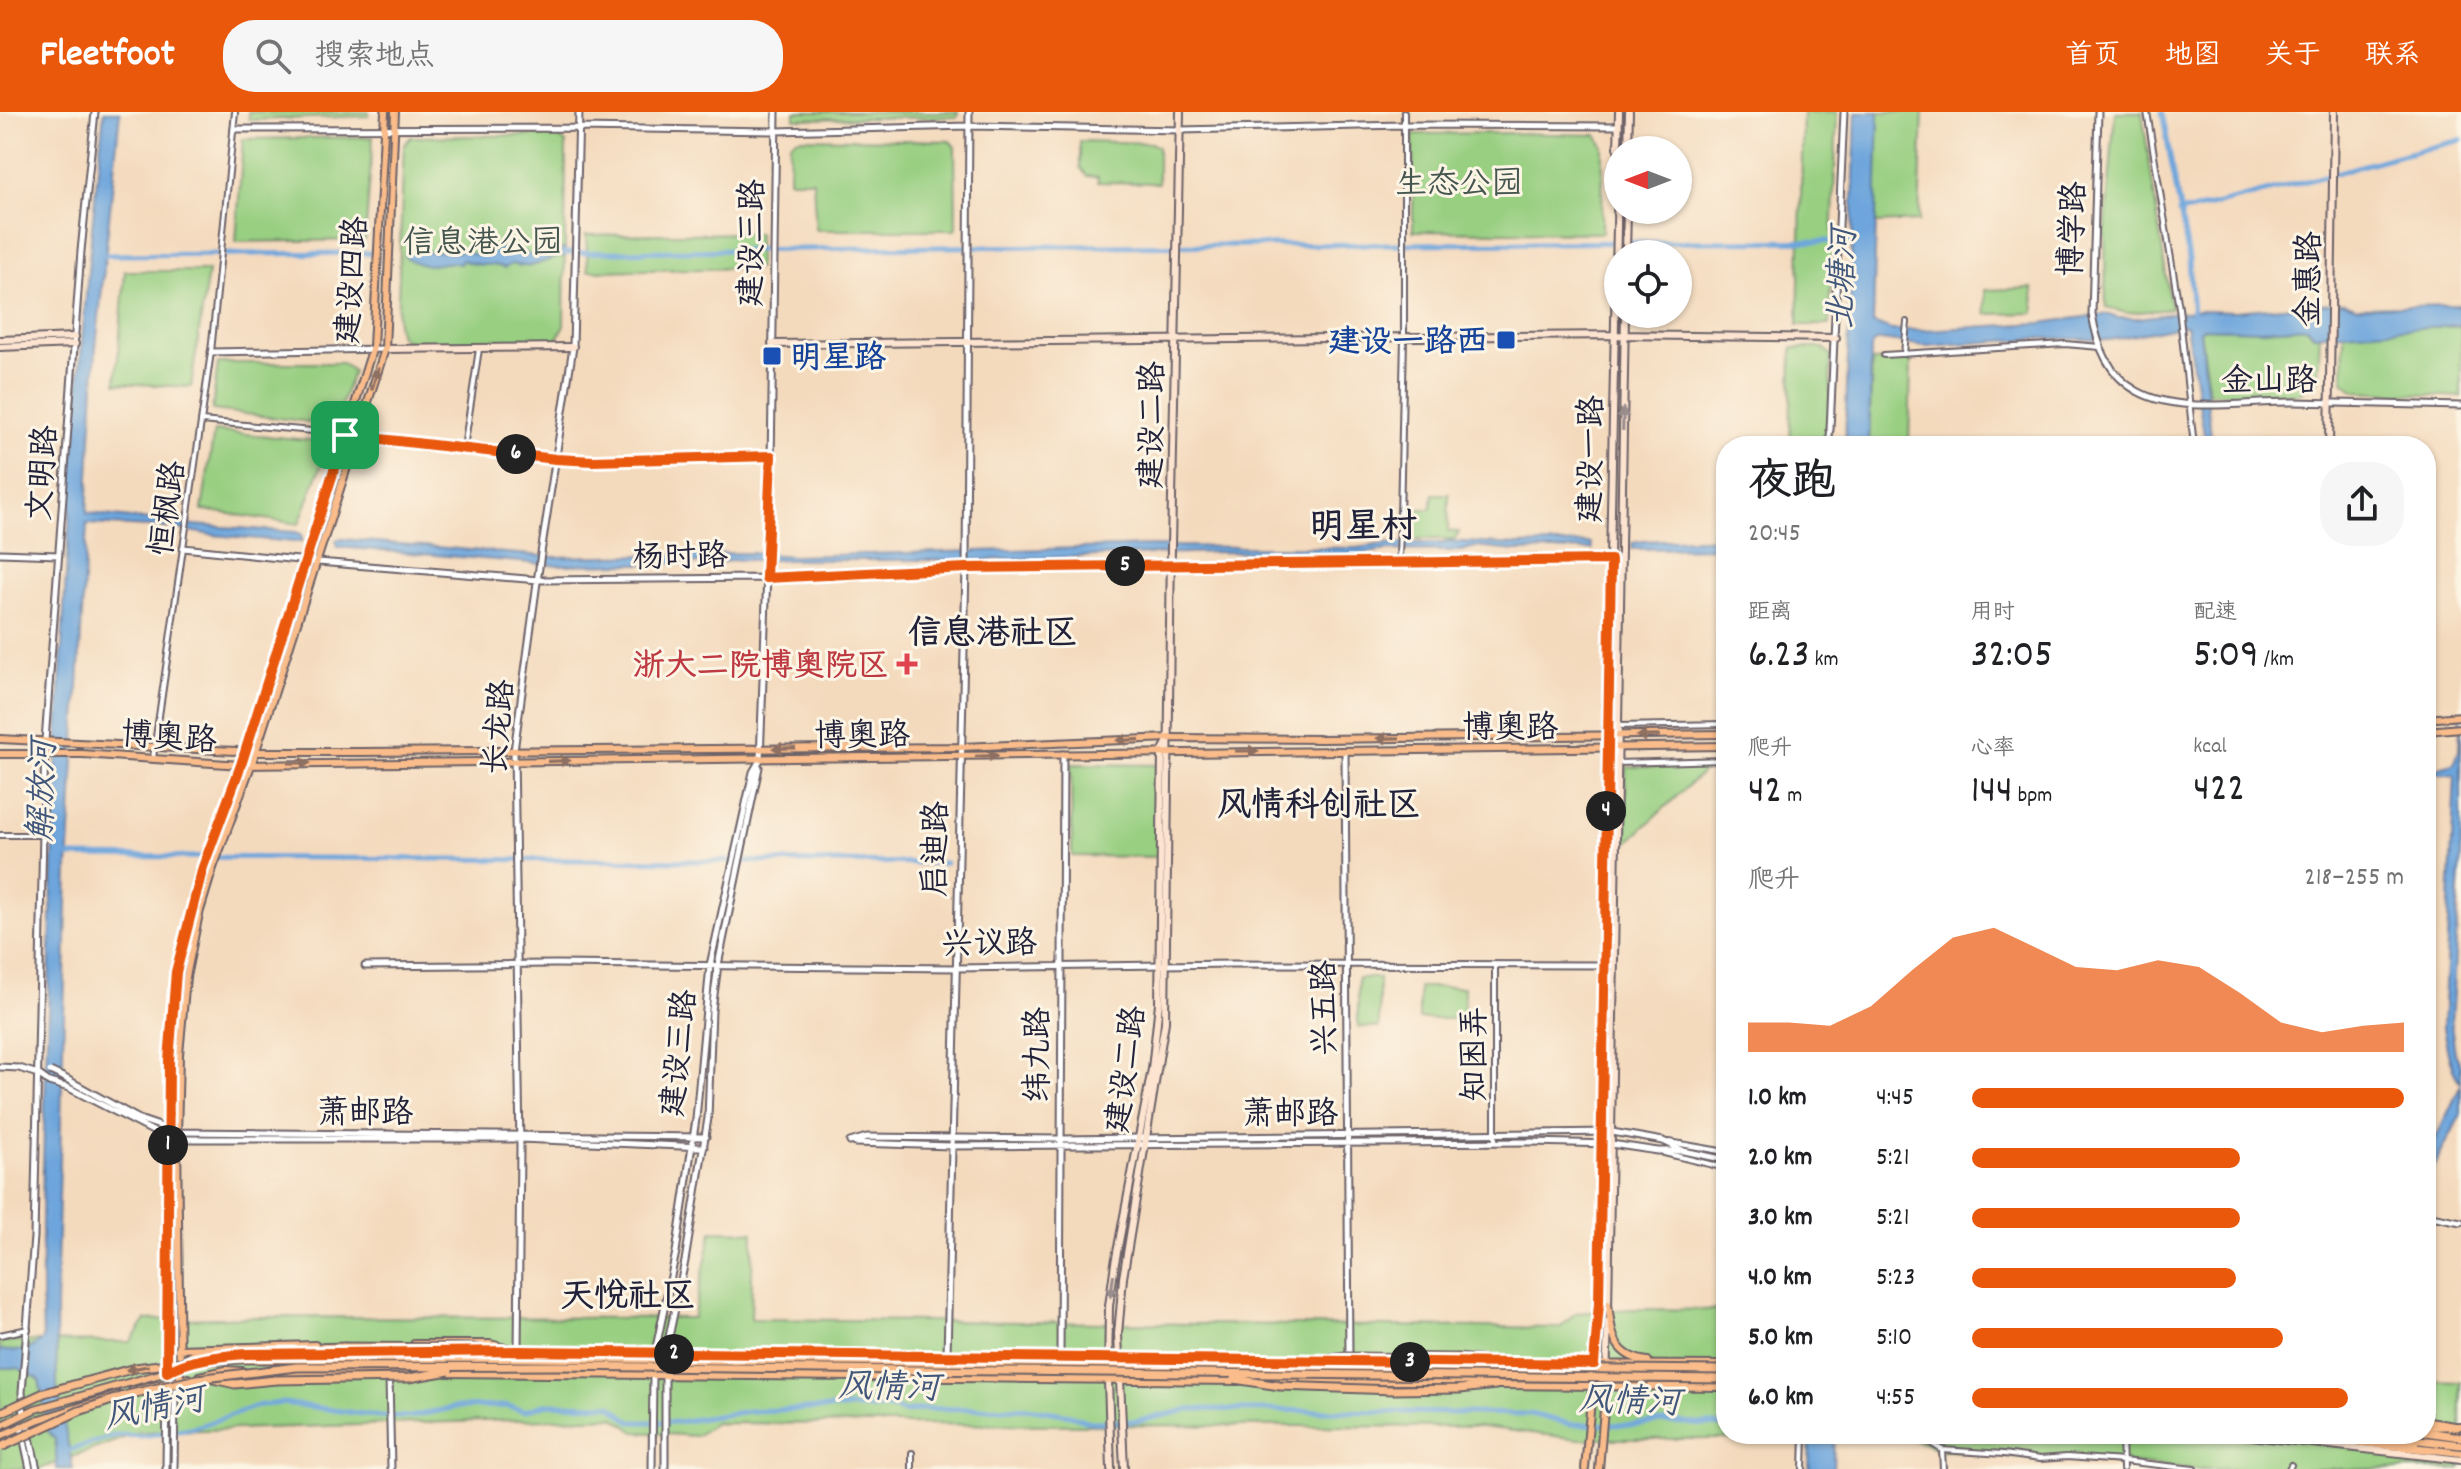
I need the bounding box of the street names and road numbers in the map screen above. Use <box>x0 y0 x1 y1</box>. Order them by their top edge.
street label: 建设三路 <box>731 179 779 307</box>
street label: 博学路 <box>2051 180 2101 278</box>
street label: 建设四路 <box>328 215 382 346</box>
street label: 金惠路 <box>2288 231 2336 327</box>
street label: 建设二路 <box>1131 361 1179 489</box>
street label: 金山路 <box>2221 361 2317 407</box>
street label: 建设一路 <box>1570 395 1618 523</box>
street label: 文明路 <box>20 424 72 523</box>
street label: 恒枫路 <box>141 458 200 559</box>
street label: 杨时路 <box>632 536 728 584</box>
street label: 长龙路 <box>475 678 529 777</box>
street label: 博奥路 <box>1462 708 1558 754</box>
street label: 博奥路 <box>119 715 218 767</box>
street label: 博奥路 <box>814 715 910 763</box>
street label: 启迪路 <box>915 801 963 897</box>
street label: 兴议路 <box>941 923 1037 971</box>
street label: 兴五路 <box>1304 960 1352 1056</box>
street label: 建设三路 <box>652 987 712 1120</box>
street label: 建设二路 <box>1097 1003 1161 1136</box>
street label: 知困弄 <box>1455 1006 1501 1102</box>
street label: 纬九路 <box>1018 1007 1064 1103</box>
street label: 萧邮路 <box>317 1093 413 1139</box>
street label: 萧邮路 <box>1242 1094 1338 1140</box>

